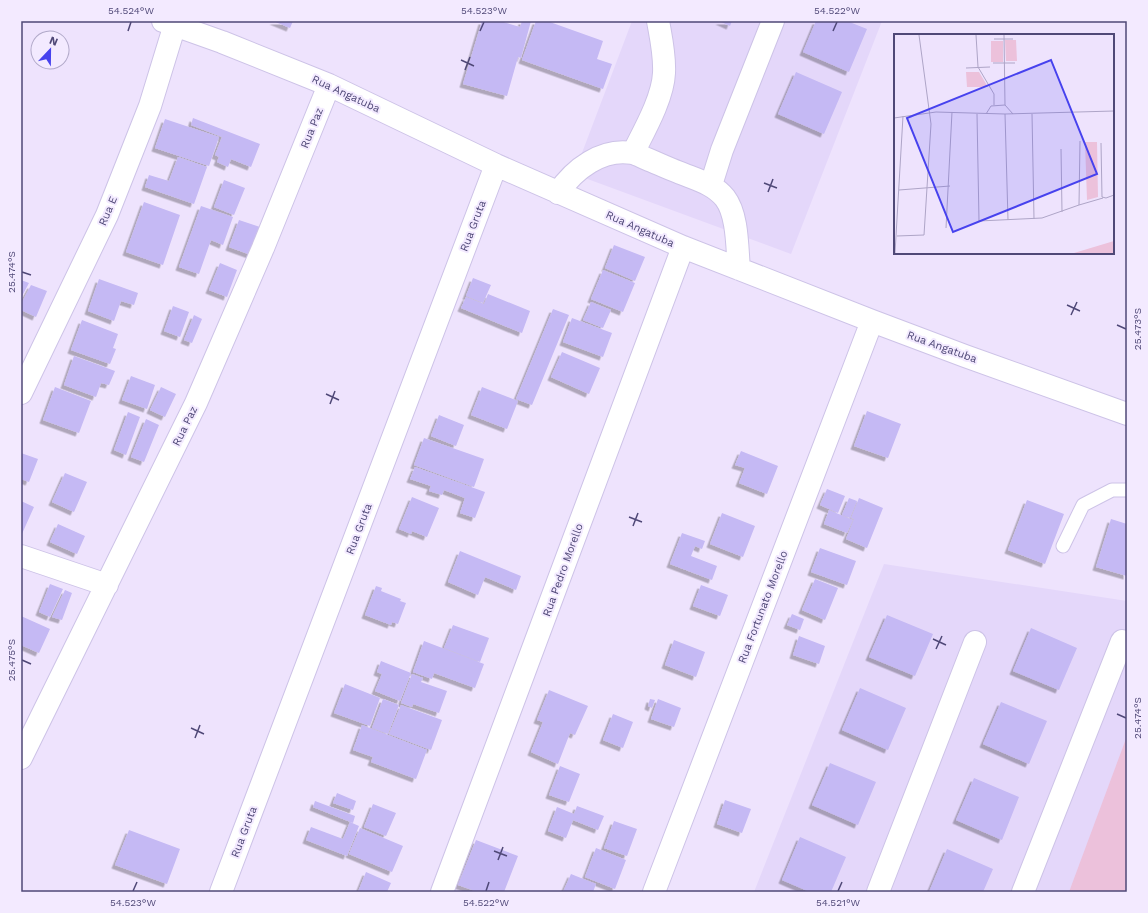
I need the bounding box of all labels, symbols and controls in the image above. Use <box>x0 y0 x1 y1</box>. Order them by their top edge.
text: 54.524°W <box>108 5 154 16</box>
text: 54.523°W <box>461 5 507 16</box>
text: 54.522°W <box>814 5 860 16</box>
north arrow <box>30 30 70 70</box>
text: N <box>47 34 60 49</box>
inset map <box>894 34 1114 254</box>
street label: Rua Angatuba <box>310 73 382 115</box>
street label: Rua Paz <box>298 106 326 150</box>
street label: Rua E <box>96 194 120 228</box>
street label: Rua Gruta <box>457 199 489 253</box>
street label: Rua Angatuba <box>604 208 676 250</box>
text: 25.474°S <box>6 251 17 293</box>
text: 25.473°S <box>1132 308 1143 350</box>
street label: Rua Angatuba <box>905 328 979 366</box>
street label: Rua Paz <box>170 404 200 448</box>
street label: Rua Gruta <box>343 502 375 556</box>
street label: Rua Pedro Morello <box>540 522 586 618</box>
street label: Rua Fortunato Morello <box>735 549 791 665</box>
text: 25.475°S <box>6 639 17 681</box>
text: 25.474°S <box>1132 697 1143 739</box>
street label: Rua Gruta <box>228 805 260 859</box>
text: 54.523°W <box>110 897 156 908</box>
text: 54.522°W <box>463 897 509 908</box>
text: 54.521°W <box>816 897 861 908</box>

